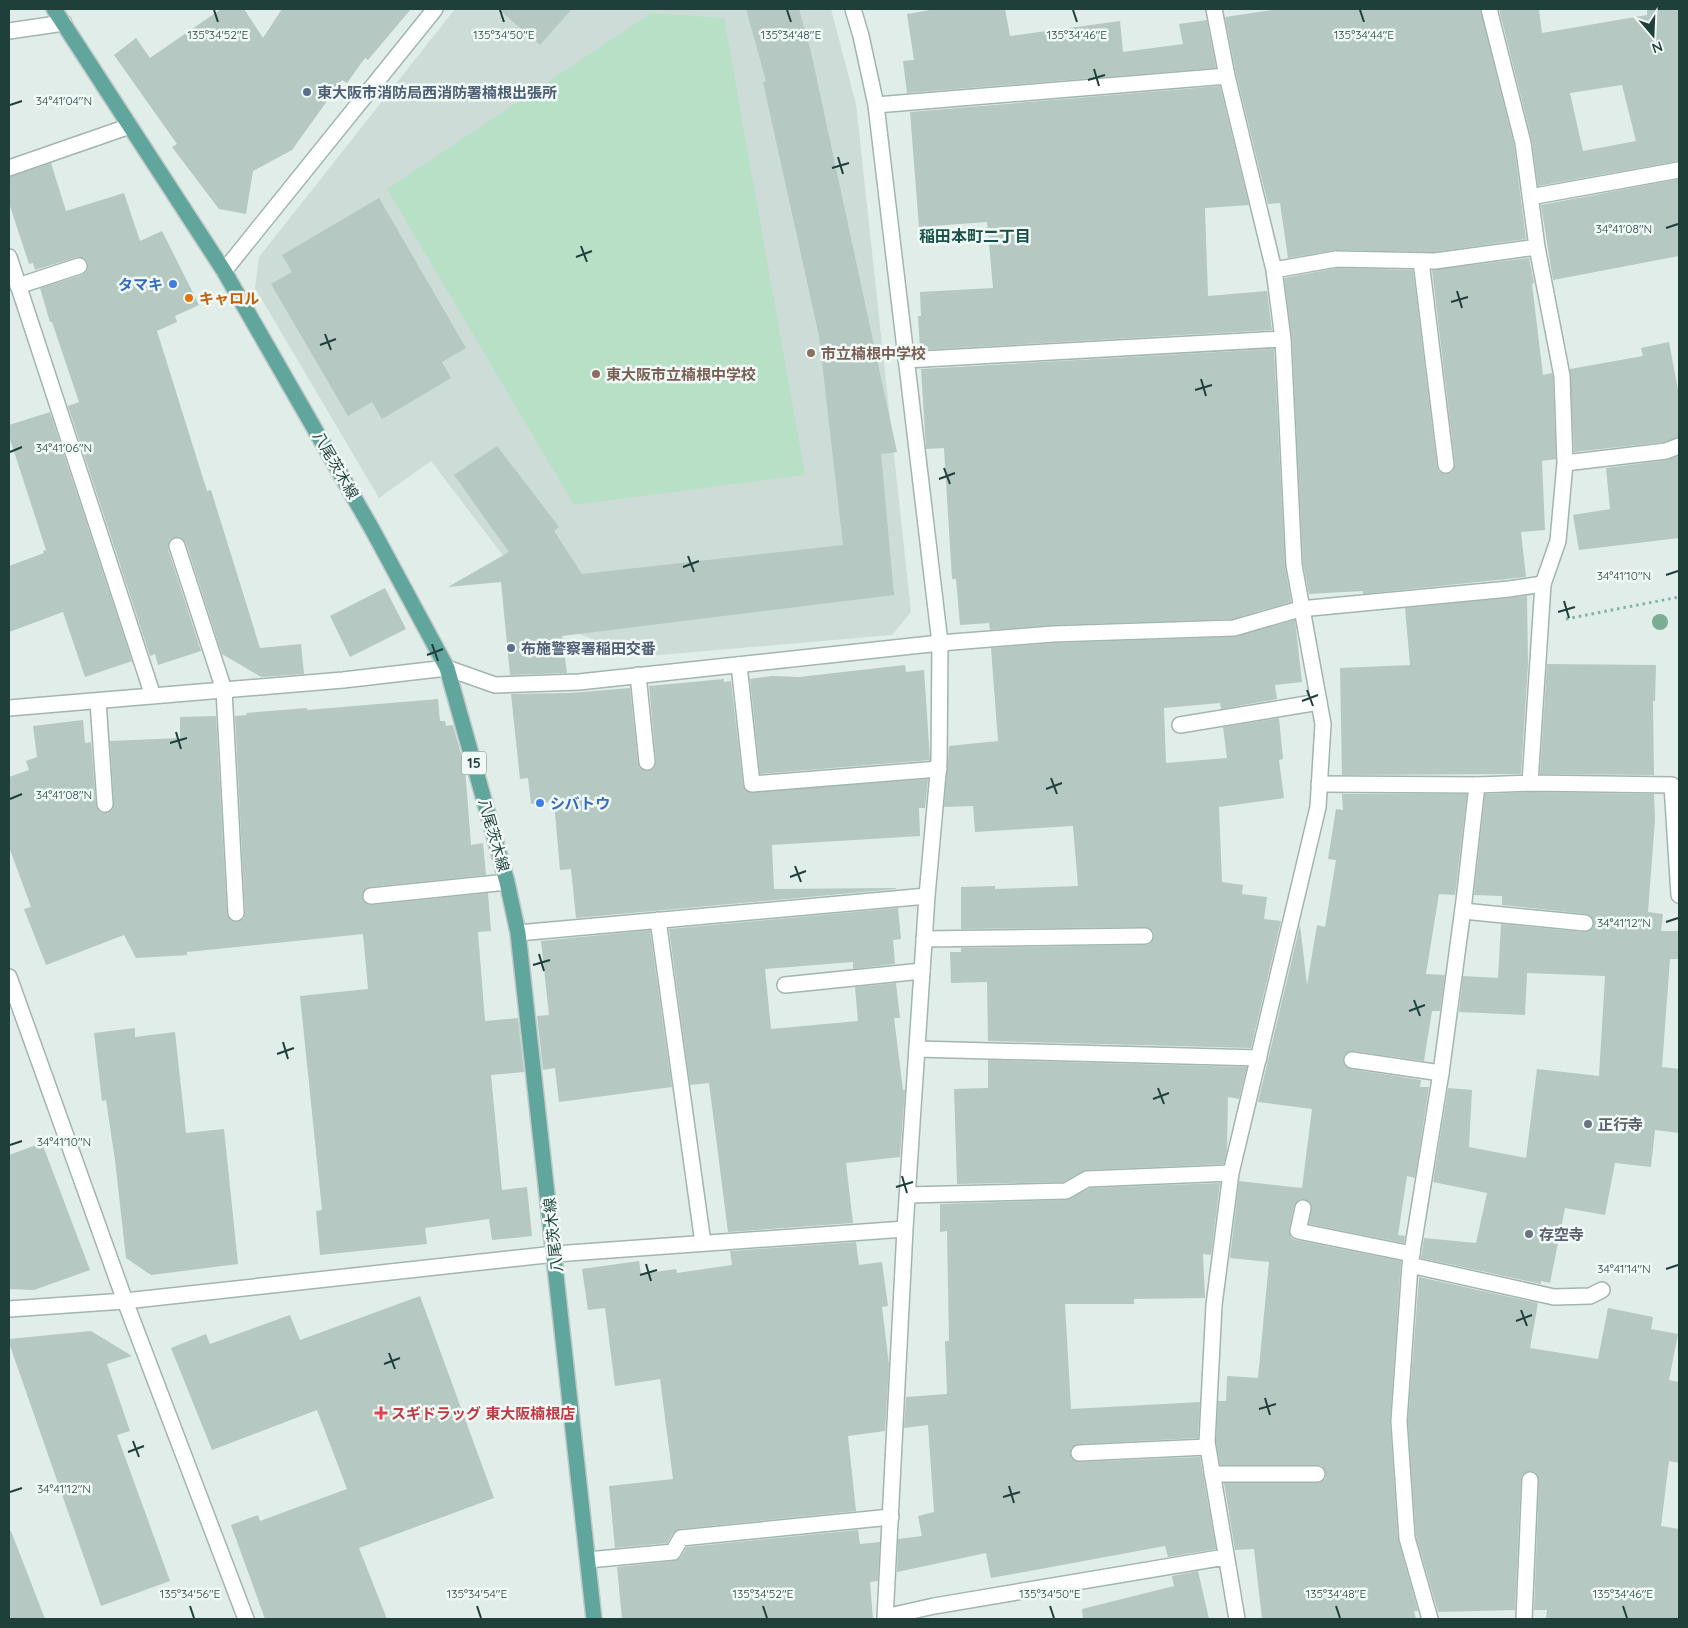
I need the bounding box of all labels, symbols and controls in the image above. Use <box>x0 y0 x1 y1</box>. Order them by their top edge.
north arrow <box>1628 10 1678 60</box>
text: 135°34'52"E <box>188 27 249 42</box>
text: 135°34'50"E <box>473 27 535 42</box>
text: 135°34'48"E <box>761 27 821 42</box>
text: 135°34'46"E <box>1047 27 1107 42</box>
text: 135°34'44"E <box>1334 27 1394 42</box>
text: N <box>1649 37 1665 57</box>
place label: 東大阪市消防局西消防署楠根出張所 <box>317 83 557 102</box>
marker: 東大阪市消防局西消防署楠根出張所 <box>301 86 313 98</box>
text: 34°41'04"N <box>36 93 92 108</box>
text: 34°41'08"N <box>1596 221 1652 236</box>
district label: 稲田本町二丁目 <box>919 226 1031 246</box>
place label: タマキ <box>118 275 163 294</box>
marker: タマキ <box>167 278 179 290</box>
place label: キャロル <box>199 289 259 308</box>
marker: キャロル <box>183 292 195 304</box>
place label: 市立楠根中学校 <box>821 344 926 363</box>
marker: 市立楠根中学校 <box>805 347 817 359</box>
place label: 東大阪市立楠根中学校 <box>606 365 756 384</box>
marker: 東大阪市立楠根中学校 <box>590 368 602 380</box>
street label: 八尾茨木線 <box>309 428 363 502</box>
text: 34°41'06"N <box>36 440 92 455</box>
text: 34°41'10"N <box>1597 568 1651 583</box>
place label: 布施警察署稲田交番 <box>521 639 656 658</box>
marker: 布施警察署稲田交番 <box>505 642 517 654</box>
road number: 15 <box>462 751 486 774</box>
text: 34°41'08"N <box>36 787 92 802</box>
place label: シバトウ <box>550 794 610 813</box>
street label: 八尾茨木線 <box>475 796 513 874</box>
marker: シバトウ <box>534 797 546 809</box>
text: 34°41'12"N <box>1597 915 1651 930</box>
place label: 正行寺 <box>1598 1115 1643 1134</box>
marker: 正行寺 <box>1582 1118 1594 1130</box>
text: 34°41'10"N <box>37 1134 91 1149</box>
street label: 八尾茨木線 <box>540 1197 566 1273</box>
place label: 存空寺 <box>1539 1225 1584 1244</box>
marker: 存空寺 <box>1523 1228 1535 1240</box>
text: 34°41'14"N <box>1597 1261 1651 1276</box>
place label: スギドラッグ 東大阪楠根店 <box>391 1404 575 1423</box>
marker: スギドラッグ 東大阪楠根店 <box>375 1407 387 1419</box>
text: 34°41'12"N <box>37 1481 91 1496</box>
text: 135°34'56"E <box>160 1586 220 1601</box>
text: 135°34'54"E <box>447 1586 507 1601</box>
text: 135°34'52"E <box>733 1586 794 1601</box>
text: 135°34'50"E <box>1019 1586 1081 1601</box>
text: 135°34'48"E <box>1306 1586 1366 1601</box>
text: 135°34'46"E <box>1593 1586 1653 1601</box>

